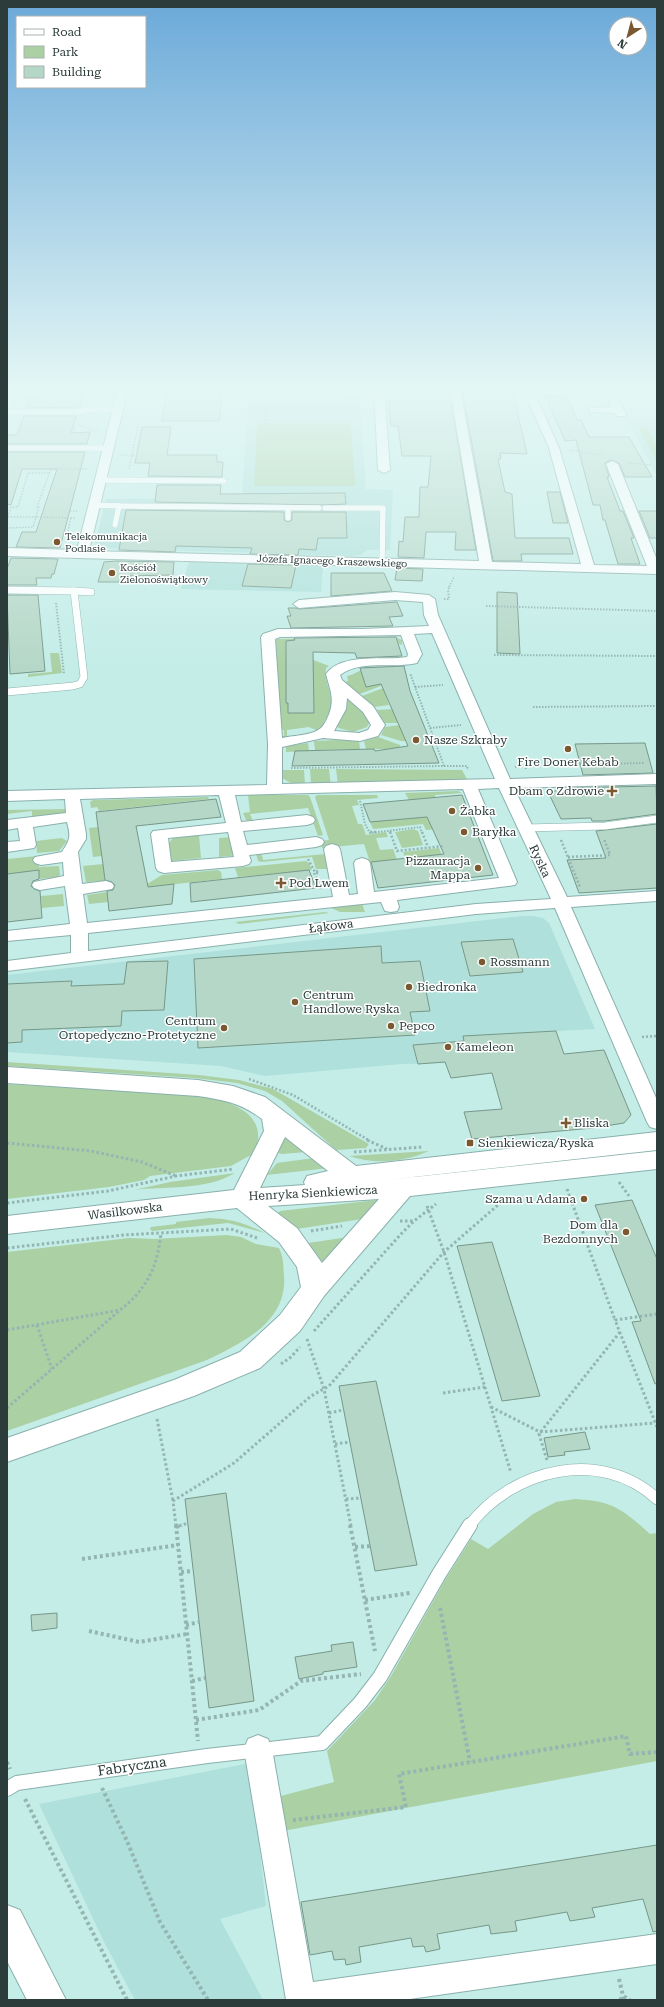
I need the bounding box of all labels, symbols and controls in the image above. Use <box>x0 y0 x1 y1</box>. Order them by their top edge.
legend <box>16 16 146 88</box>
north arrow <box>608 16 648 56</box>
text: Road <box>52 25 82 39</box>
text: N <box>615 36 630 51</box>
text: Park <box>52 45 79 59</box>
text: Building <box>52 65 101 79</box>
place label: Telekomunikacja Podlasie <box>65 531 148 554</box>
marker: Telekomunikacja Podlasie <box>52 537 62 547</box>
street label: Józefa Ignacego Kraszewskiego <box>256 553 408 569</box>
place label: Kościół Zielonoświątkowy <box>120 562 208 585</box>
marker: Kościół Zielonoświątkowy <box>107 568 117 578</box>
place label: Nasze Szkraby <box>424 733 508 747</box>
marker: Nasze Szkraby <box>411 735 421 745</box>
marker: Fire Doner Kebab <box>563 744 573 754</box>
place label: Fire Doner Kebab <box>517 755 619 769</box>
place label: Dbam o Zdrowie <box>509 784 604 798</box>
marker: Dbam o Zdrowie <box>607 786 617 796</box>
place label: Żabka <box>460 804 496 818</box>
marker: Żabka <box>447 806 457 816</box>
place label: Baryłka <box>472 825 517 839</box>
marker: Baryłka <box>459 827 469 837</box>
street label: Ryska <box>526 842 554 880</box>
place label: Pizzauracja Mappa <box>405 854 470 882</box>
marker: Pizzauracja Mappa <box>473 863 483 873</box>
place label: Pod Lwem <box>289 876 349 890</box>
marker: Pod Lwem <box>276 878 286 888</box>
street label: Łąkowa <box>308 916 355 936</box>
place label: Rossmann <box>490 955 550 969</box>
marker: Rossmann <box>477 957 487 967</box>
place label: Biedronka <box>417 980 477 994</box>
marker: Biedronka <box>404 982 414 992</box>
place label: Centrum Handlowe Ryska <box>303 988 400 1016</box>
marker: Centrum Handlowe Ryska <box>290 997 300 1007</box>
place label: Centrum Ortopedyczno-Protetyczne <box>59 1014 216 1042</box>
place label: Pepco <box>399 1019 435 1033</box>
marker: Pepco <box>386 1021 396 1031</box>
marker: Centrum Ortopedyczno-Protetyczne <box>219 1023 229 1033</box>
place label: Kameleon <box>456 1040 514 1054</box>
marker: Kameleon <box>443 1042 453 1052</box>
place label: Bliska <box>574 1116 610 1130</box>
marker: Bliska <box>561 1118 571 1128</box>
place label: Sienkiewicza/Ryska <box>478 1136 594 1150</box>
marker: Sienkiewicza/Ryska <box>465 1138 475 1148</box>
street label: Henryka Sienkiewicza <box>248 1183 378 1203</box>
place label: Szama u Adama <box>485 1192 576 1206</box>
marker: Szama u Adama <box>579 1194 589 1204</box>
street label: Wasilkowska <box>87 1199 164 1223</box>
place label: Dom dla Bezdomnych <box>543 1218 618 1246</box>
marker: Dom dla Bezdomnych <box>621 1227 631 1237</box>
street label: Fabryczna <box>97 1753 168 1779</box>

